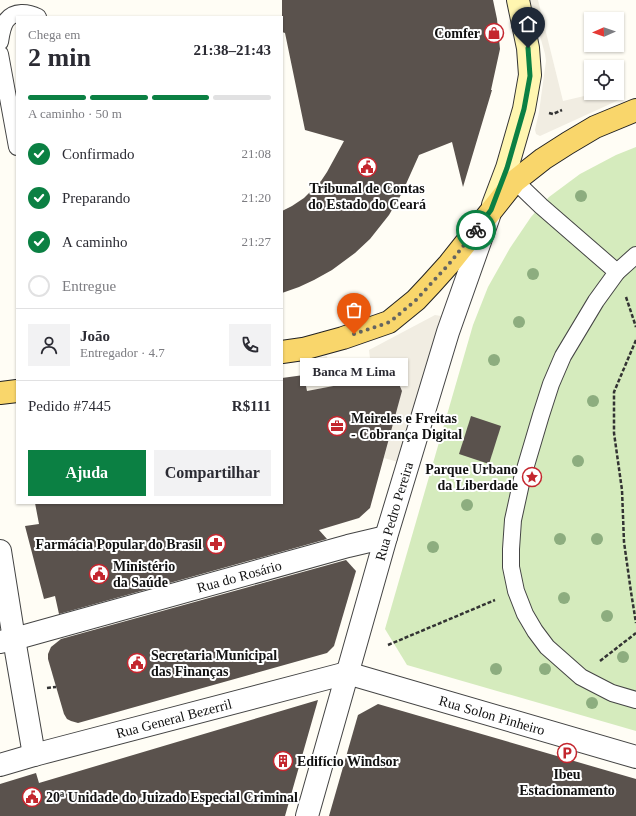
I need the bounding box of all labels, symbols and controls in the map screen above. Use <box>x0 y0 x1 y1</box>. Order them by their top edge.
pin <box>511 7.0 545 48</box>
north arrow <box>584 12 624 52</box>
map controls <box>584 12 624 100</box>
icon: home <box>517 13 539 35</box>
shop icon: Comfer <box>483 22 505 44</box>
place label: Comfer <box>434 26 480 41</box>
text: Chega em <box>28 27 80 42</box>
text: 21:38–21:43 <box>194 42 271 58</box>
text: 2 min <box>28 43 91 72</box>
button: locate <box>584 60 624 100</box>
text: A caminho · 50 m <box>28 106 122 121</box>
icon: check <box>28 143 50 165</box>
text: Confirmado <box>62 146 135 162</box>
text: 21:08 <box>241 146 271 161</box>
public building icon: Tribunal de Contas do Estado do Ceará <box>356 156 378 178</box>
place label: Tribunal de Contas do Estado do Ceará <box>308 181 426 212</box>
icon: check <box>28 187 50 209</box>
text: Preparando <box>62 190 130 206</box>
text: 21:20 <box>241 190 271 205</box>
courier <box>456 210 496 250</box>
icon: bike <box>465 219 487 241</box>
icon: check <box>28 231 50 253</box>
text: A caminho <box>62 234 127 250</box>
text: 21:27 <box>241 234 271 249</box>
text: Entregue <box>62 278 116 294</box>
pin <box>337 293 371 334</box>
icon: bag <box>343 299 365 321</box>
button: person <box>28 324 70 366</box>
button: phone <box>229 324 271 366</box>
text: João <box>80 328 110 344</box>
text: Entregador · 4.7 <box>80 345 165 360</box>
callout: Banca M Lima <box>300 358 408 386</box>
text: Banca M Lima <box>312 364 396 379</box>
text: Pedido #7445 <box>28 398 111 414</box>
text: R$111 <box>232 398 271 414</box>
place label: Meireles e Freitas - Cobrança Digital <box>351 411 462 442</box>
office icon: Meireles e Freitas - Cobrança Digital <box>326 415 348 437</box>
button: Ajuda <box>28 450 146 496</box>
button: Compartilhar <box>154 450 271 496</box>
street label: Rua Pedro Pereira <box>373 460 416 562</box>
place label: Parque Urbano da Liberdade <box>425 462 518 493</box>
place icon: Parque Urbano da Liberdade <box>521 466 543 488</box>
pharmacy icon: Farmácia Popular do Brasil <box>205 533 227 555</box>
place label: Farmácia Popular do Brasil <box>35 537 202 552</box>
street label: Rua do Rosário <box>195 558 283 596</box>
place label: Ministério da Saúde <box>113 559 175 590</box>
public building icon: Ministério da Saúde <box>88 563 110 585</box>
place label: Secretaria Municipal das Finanças <box>151 648 277 679</box>
public building icon: Secretaria Municipal das Finanças <box>126 652 148 674</box>
street label: Rua Solon Pinheiro <box>437 693 547 738</box>
street label: Rua General Bezerril <box>114 696 234 741</box>
parking icon: Ibeu Estacionamento <box>556 742 578 764</box>
building icon: Edifício Windsor <box>272 750 294 772</box>
place label: Edifício Windsor <box>297 754 399 769</box>
place label: Ibeu Estacionamento <box>519 767 615 798</box>
public building icon: 20ª Unidade do Juizado Especial Criminal <box>21 786 43 808</box>
place label: 20ª Unidade do Juizado Especial Criminal <box>46 790 298 805</box>

